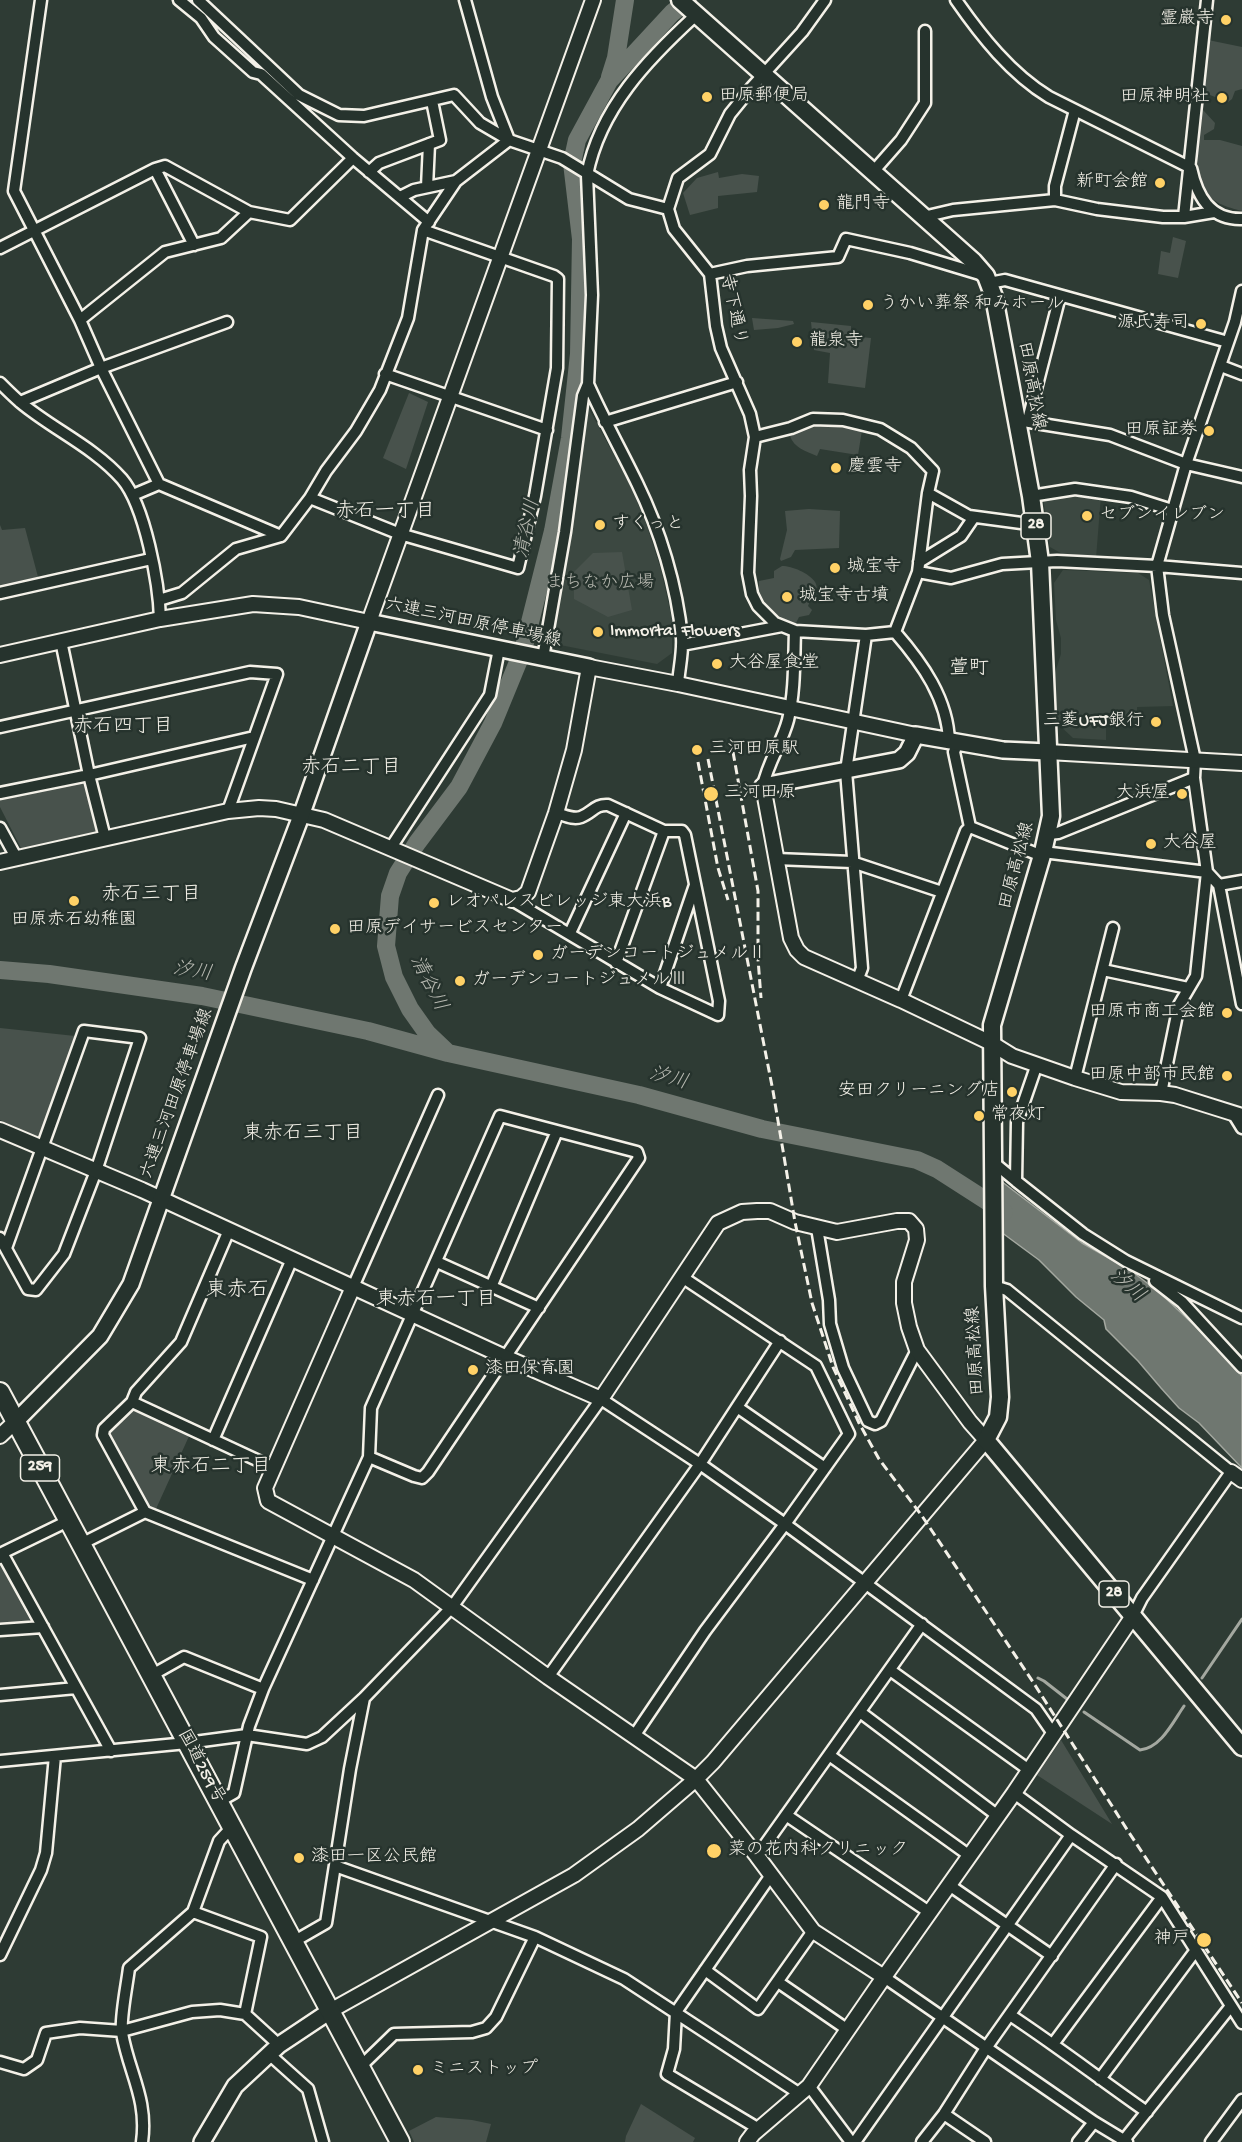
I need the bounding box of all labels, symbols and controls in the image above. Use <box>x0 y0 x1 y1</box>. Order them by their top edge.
place label: 霊巌寺 <box>1160 9 1214 31</box>
marker: 霊巌寺 <box>1219 13 1233 27</box>
place label: 田原郵便局 <box>719 86 809 108</box>
place label: 田原神明社 <box>1120 87 1210 109</box>
marker: 田原郵便局 <box>700 90 714 104</box>
marker: 田原神明社 <box>1215 91 1229 105</box>
place label: 新町会館 <box>1076 172 1148 194</box>
marker: 新町会館 <box>1153 176 1167 190</box>
place label: 龍門寺 <box>836 194 890 216</box>
marker: 龍門寺 <box>817 198 831 212</box>
street label: 寺下通り <box>714 273 750 347</box>
place label: うかい葬祭 和みホール <box>880 294 1064 316</box>
marker: うかい葬祭 和みホール <box>861 298 875 312</box>
place label: 源氏寿司 <box>1117 313 1189 335</box>
marker: 源氏寿司 <box>1194 317 1208 331</box>
place label: 龍泉寺 <box>809 331 863 353</box>
marker: 龍泉寺 <box>790 335 804 349</box>
street label: 田原高松線 <box>1012 340 1048 432</box>
place label: 田原証券 <box>1125 420 1197 442</box>
marker: 田原証券 <box>1202 424 1216 438</box>
place label: 慶雲寺 <box>848 457 902 479</box>
marker: 慶雲寺 <box>829 461 843 475</box>
water label: 清谷川 <box>511 497 547 561</box>
district label: 赤石一丁目 <box>335 501 435 525</box>
place label: セブンイレブン <box>1099 505 1225 527</box>
marker: セブンイレブン <box>1080 509 1094 523</box>
road number: 28 <box>1021 513 1051 539</box>
place label: すくっと <box>612 514 684 536</box>
marker: すくっと <box>593 518 607 532</box>
place label: 城宝寺 <box>847 557 901 579</box>
marker: 城宝寺 <box>828 561 842 575</box>
park label: まちなか広場 <box>546 573 654 595</box>
place label: 城宝寺古墳 <box>799 586 889 608</box>
marker: 城宝寺古墳 <box>780 590 794 604</box>
street label: 六連三河田原停車場線 <box>383 595 563 653</box>
place label: Immortal Flowers <box>610 621 740 643</box>
marker: Immortal Flowers <box>591 625 605 639</box>
place label: 大谷屋食堂 <box>729 653 819 675</box>
marker: 大谷屋食堂 <box>710 657 724 671</box>
district label: 萱町 <box>949 658 989 682</box>
place label: 三菱UFJ銀行 <box>1043 711 1144 733</box>
marker: 三菱UFJ銀行 <box>1149 715 1163 729</box>
district label: 赤石四丁目 <box>73 716 173 740</box>
place label: 三河田原駅 <box>709 739 799 761</box>
marker: 三河田原駅 <box>690 743 704 757</box>
district label: 赤石二丁目 <box>301 757 401 781</box>
place label: 三河田原 <box>724 783 796 805</box>
place label: 大浜屋 <box>1116 783 1170 805</box>
marker: 三河田原 <box>702 785 720 803</box>
marker: 大浜屋 <box>1175 787 1189 801</box>
street label: 田原高松線 <box>996 820 1040 912</box>
place label: 大谷屋 <box>1163 833 1217 855</box>
marker: 大谷屋 <box>1144 837 1158 851</box>
district label: 赤石三丁目 <box>101 884 201 908</box>
place label: レオパレスビレッジ東大浜B <box>446 892 671 914</box>
marker: 田原赤石幼稚園 <box>67 894 81 908</box>
marker: レオパレスビレッジ東大浜B <box>427 896 441 910</box>
place label: 田原赤石幼稚園 <box>11 910 137 932</box>
place label: 田原デイサービスセンター <box>347 918 563 940</box>
marker: 田原デイサービスセンター <box>328 922 342 936</box>
place label: ガーデンコートジュメルⅡ <box>550 944 766 966</box>
marker: ガーデンコートジュメルⅡ <box>531 948 545 962</box>
water label: 清谷川 <box>403 952 451 1016</box>
water label: 汐川 <box>170 958 214 988</box>
place label: ガーデンコートジュメルⅢ <box>472 970 688 992</box>
marker: ガーデンコートジュメルⅢ <box>453 974 467 988</box>
place label: 田原市商工会館 <box>1089 1002 1215 1024</box>
street label: 六連三河田原停車場線 <box>137 1006 219 1182</box>
marker: 田原市商工会館 <box>1220 1006 1234 1020</box>
water label: 汐川 <box>646 1063 690 1097</box>
place label: 田原中部市民館 <box>1089 1065 1215 1087</box>
marker: 田原中部市民館 <box>1220 1069 1234 1083</box>
place label: 安田クリーニング店 <box>838 1081 1000 1103</box>
marker: 安田クリーニング店 <box>1005 1085 1019 1099</box>
place label: 常夜灯 <box>991 1105 1045 1127</box>
marker: 常夜灯 <box>972 1109 986 1123</box>
district label: 東赤石三丁目 <box>243 1123 363 1147</box>
water label: 汐川 <box>1103 1265 1149 1309</box>
district label: 東赤石 <box>206 1279 268 1305</box>
district label: 東赤石一丁目 <box>376 1289 496 1313</box>
street label: 田原高松線 <box>964 1305 990 1397</box>
place label: 漆田保育園 <box>485 1359 575 1381</box>
marker: 漆田保育園 <box>466 1363 480 1377</box>
road number: 259 <box>20 1455 60 1481</box>
district label: 東赤石二丁目 <box>151 1456 271 1480</box>
road number: 28 <box>1099 1581 1129 1607</box>
street label: 国道259号 <box>171 1726 229 1808</box>
place label: 菜の花内科クリニック <box>728 1840 908 1862</box>
marker: 菜の花内科クリニック <box>705 1842 723 1860</box>
place label: 漆田一区公民館 <box>311 1847 437 1869</box>
marker: 漆田一区公民館 <box>292 1851 306 1865</box>
place label: 神戸 <box>1154 1929 1190 1951</box>
marker: 神戸 <box>1195 1931 1213 1949</box>
place label: ミニストップ <box>430 2059 538 2081</box>
marker: ミニストップ <box>411 2063 425 2077</box>

